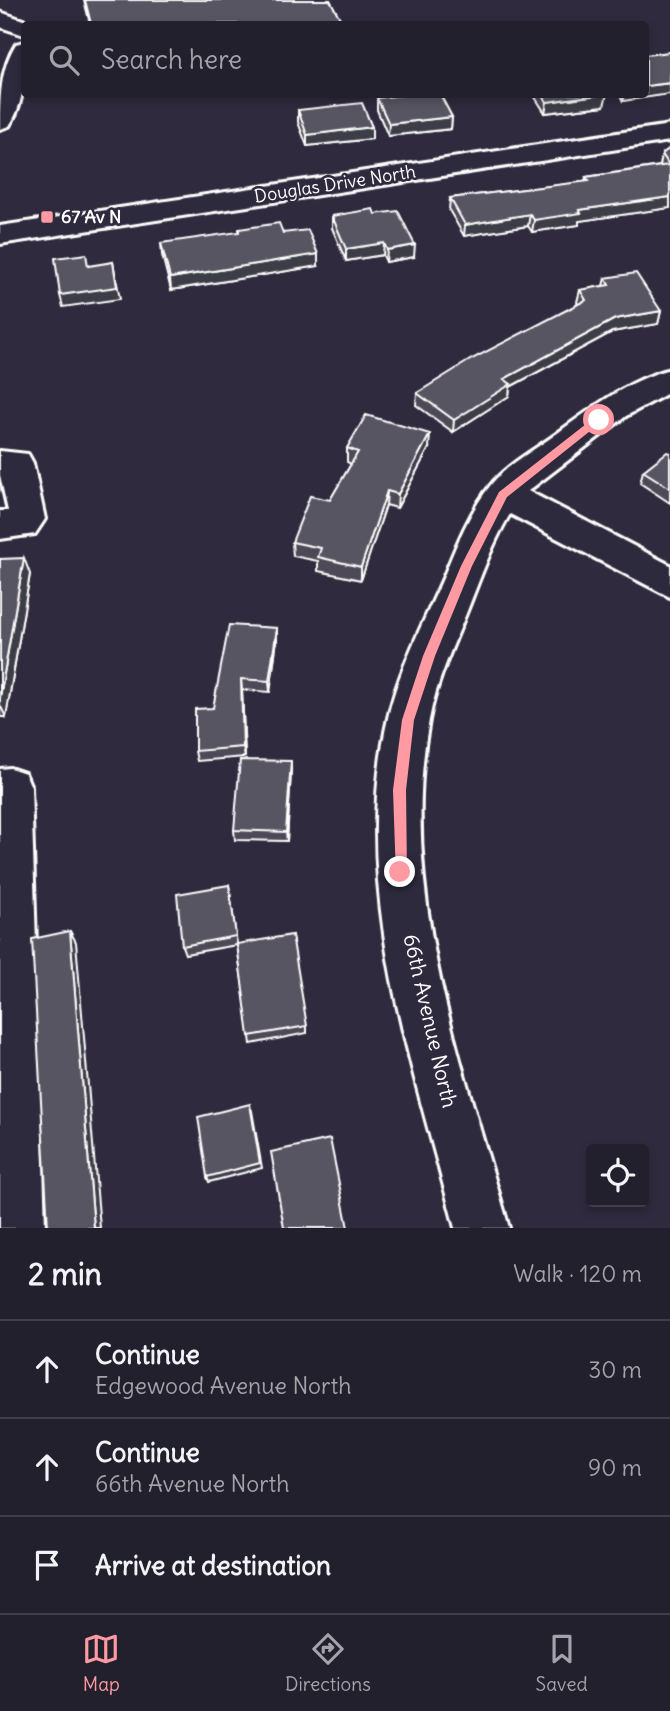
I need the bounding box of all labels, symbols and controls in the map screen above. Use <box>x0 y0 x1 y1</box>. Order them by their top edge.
search box <box>21 21 649 98</box>
icon: search <box>45 41 83 79</box>
text: Search here <box>101 43 242 76</box>
street label: Douglas Drive North <box>253 159 417 208</box>
place label: 67 Av N <box>61 205 121 228</box>
marker: 67 Av N <box>39 209 55 225</box>
route start <box>583 404 614 435</box>
route end <box>384 856 415 887</box>
street label: 66th Avenue North <box>397 931 464 1110</box>
map controls <box>586 1144 649 1207</box>
button: locate <box>586 1144 649 1207</box>
text: 2 min <box>28 1255 102 1293</box>
text: Walk · 120 m <box>513 1259 642 1288</box>
text: Continue <box>95 1338 200 1371</box>
icon: ahead <box>28 1350 66 1388</box>
text: 30 m <box>588 1355 642 1384</box>
text: Edgewood Avenue North <box>95 1371 351 1400</box>
text: Continue <box>95 1436 200 1469</box>
icon: ahead <box>28 1448 66 1486</box>
text: 90 m <box>588 1453 642 1482</box>
text: 66th Avenue North <box>95 1469 290 1498</box>
icon: arrive <box>28 1546 66 1584</box>
text: Arrive at destination <box>95 1549 331 1582</box>
tab: Map <box>82 1630 120 1696</box>
tab: Directions <box>285 1630 371 1696</box>
tab: Saved <box>536 1630 588 1696</box>

